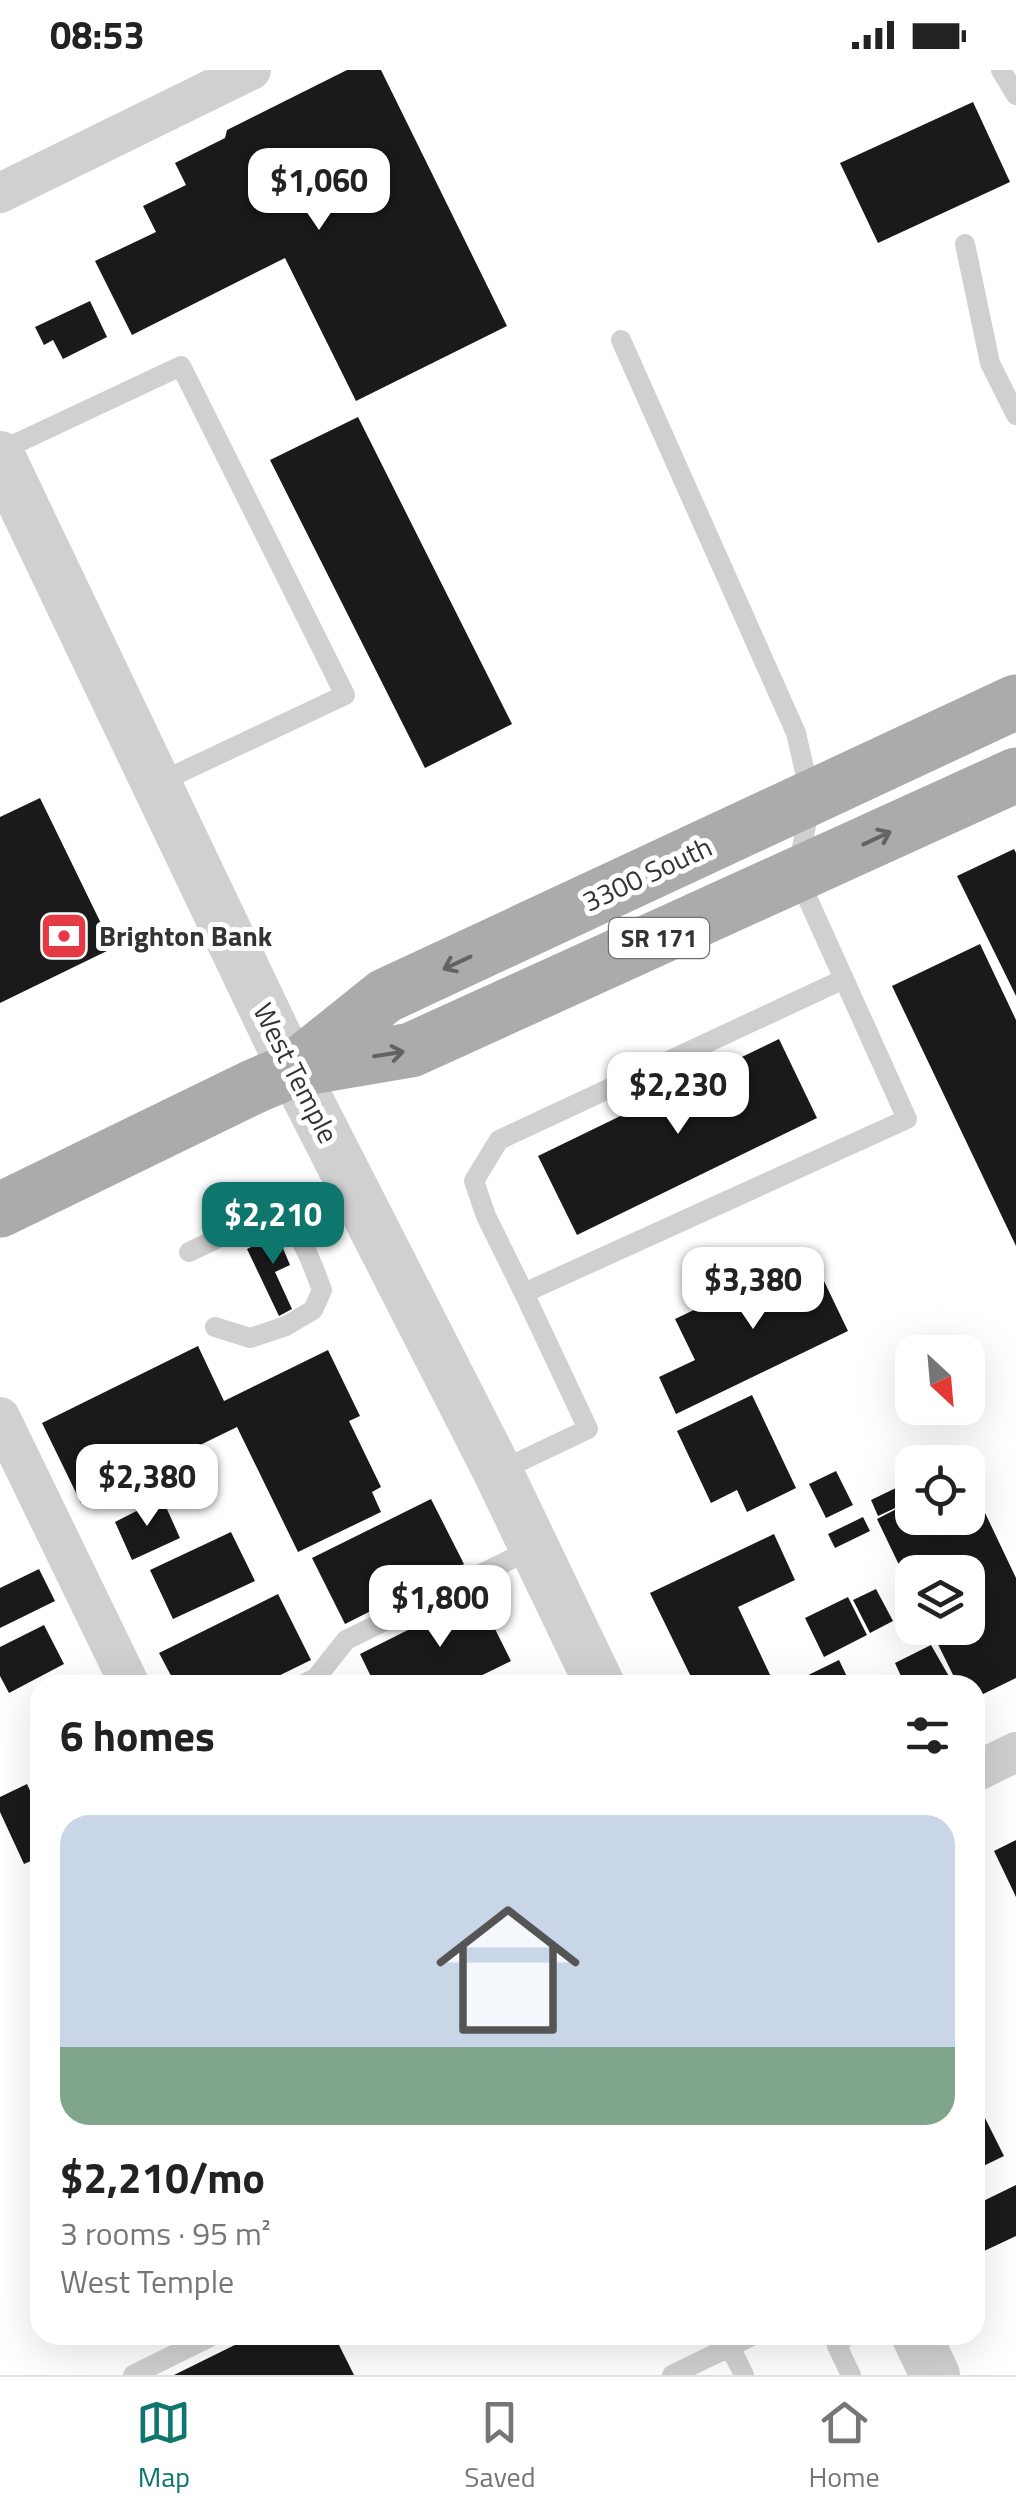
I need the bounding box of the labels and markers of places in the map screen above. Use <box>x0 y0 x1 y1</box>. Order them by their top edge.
pin: $1,060 <box>238 148 400 233</box>
bank icon: Brighton Bank <box>38 910 90 962</box>
place label: Brighton Bank <box>99 914 273 957</box>
pin: $2,230 <box>597 1052 759 1137</box>
pin: $2,210 <box>192 1182 354 1267</box>
pin: $3,380 <box>672 1247 834 1332</box>
pin: $2,380 <box>66 1444 228 1529</box>
pin: $1,800 <box>359 1565 521 1650</box>

